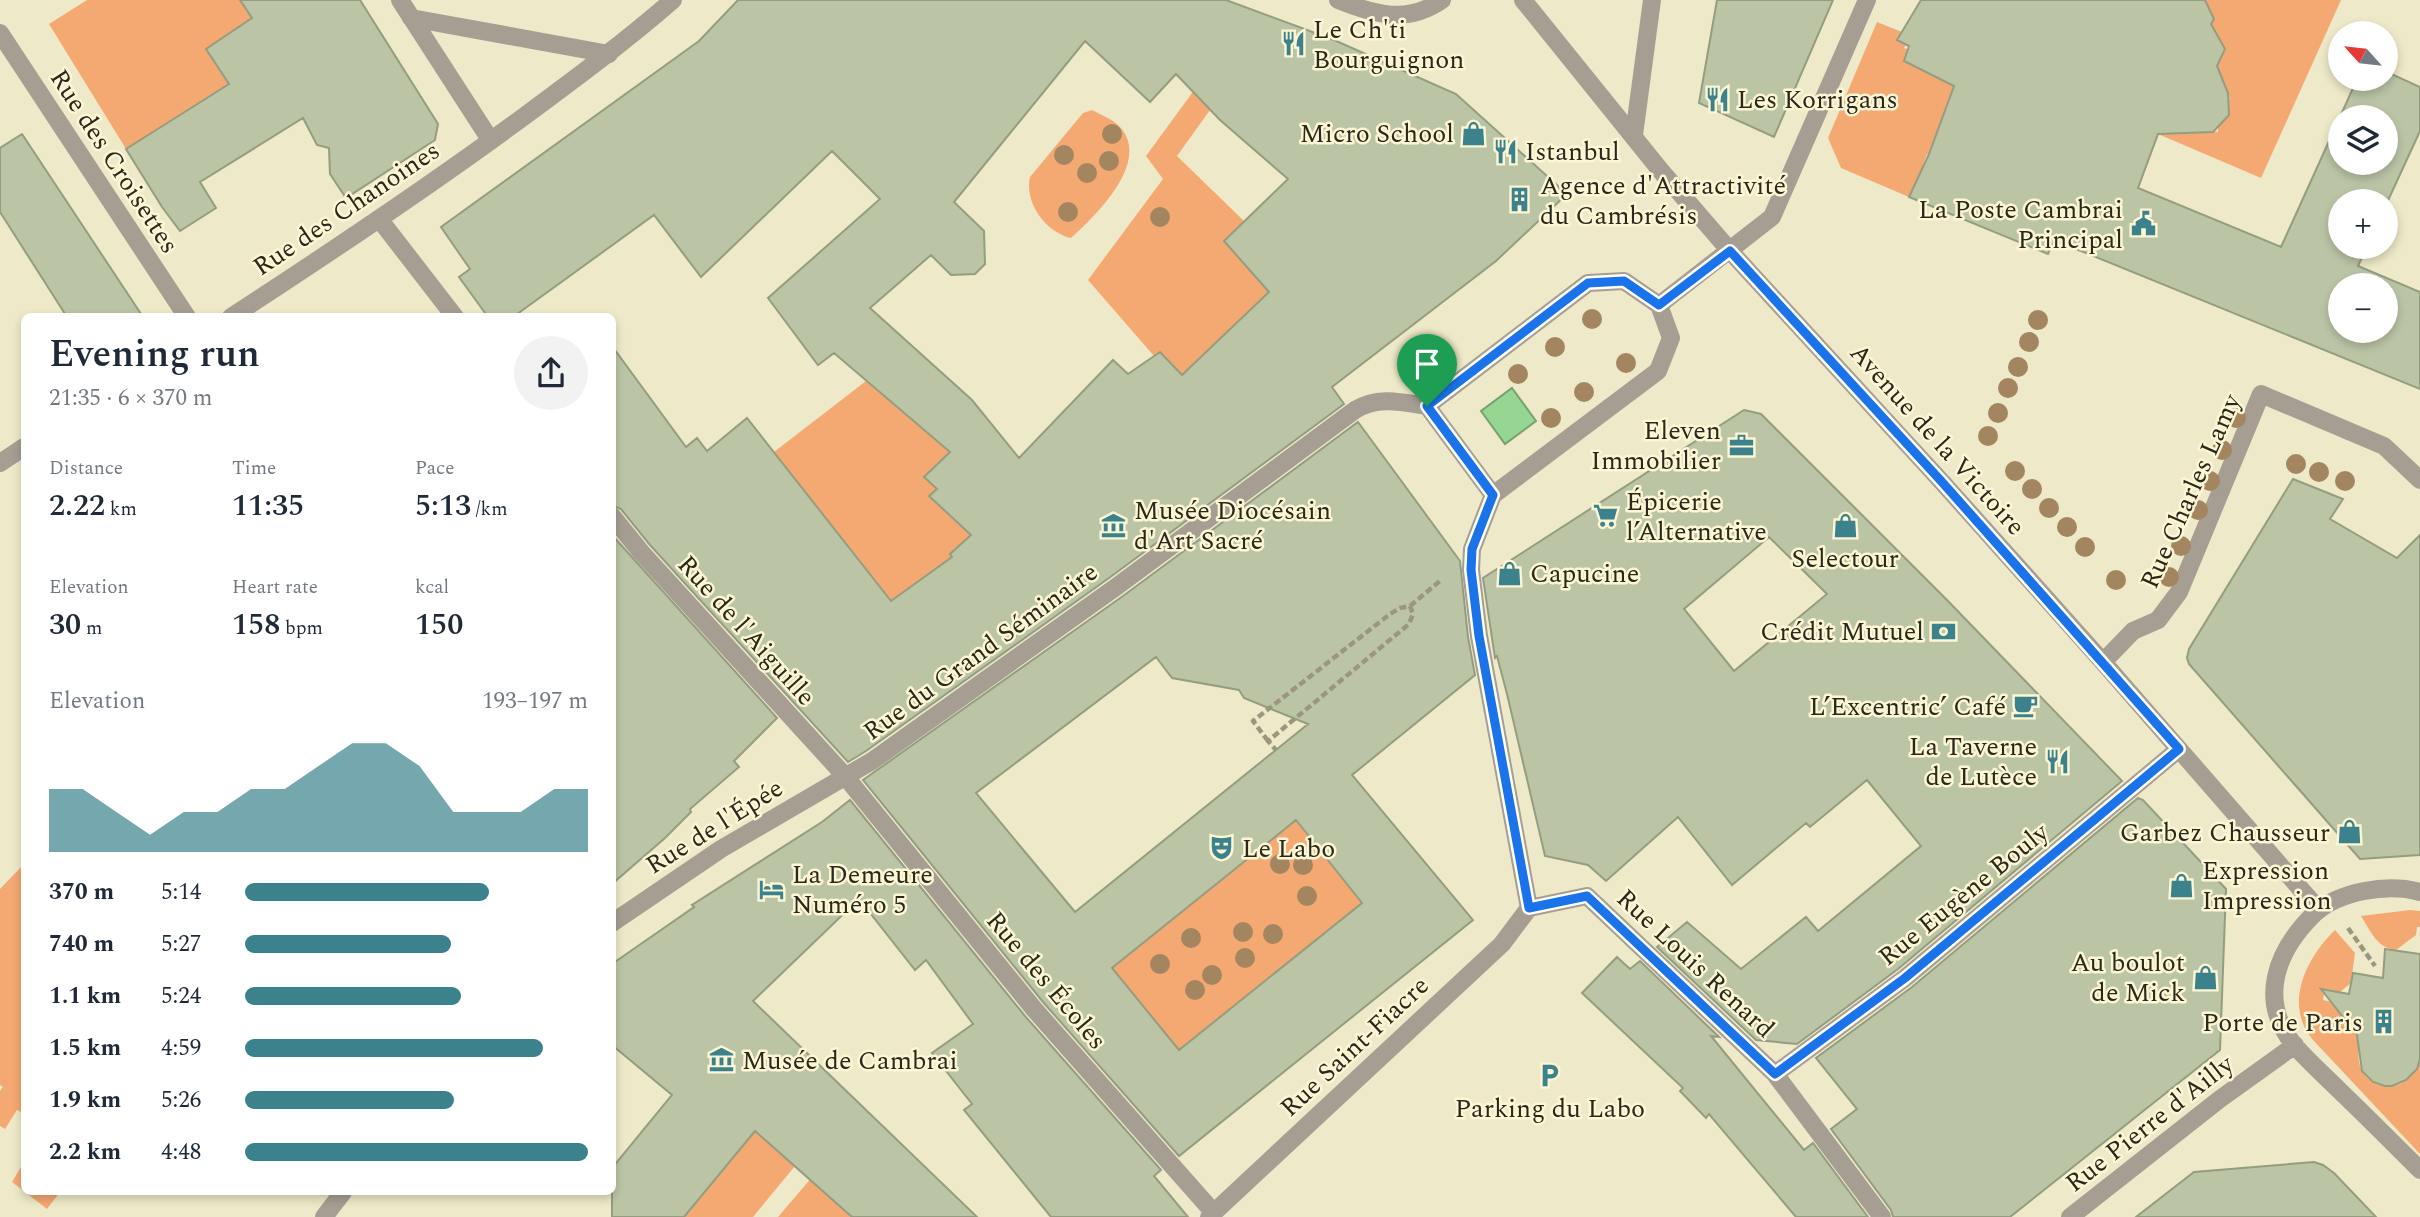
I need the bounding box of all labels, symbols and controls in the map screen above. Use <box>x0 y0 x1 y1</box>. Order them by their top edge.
place label: Le Ch'ti Bourguignon <box>1313 10 1464 80</box>
north arrow <box>2328 21 2398 91</box>
map controls <box>2328 21 2398 343</box>
restaurant icon: Le Ch'ti Bourguignon <box>1279 30 1307 58</box>
street label: Rue des Croisettes <box>39 61 189 262</box>
place label: Les Korrigans <box>1737 80 1898 120</box>
restaurant icon: Les Korrigans <box>1703 85 1731 113</box>
button: layers <box>2328 105 2398 175</box>
place label: Micro School <box>1300 114 1454 154</box>
shop icon: Micro School <box>1460 119 1488 147</box>
street label: Rue des Chanoines <box>245 131 448 287</box>
place label: Istanbul <box>1525 132 1620 172</box>
restaurant icon: Istanbul <box>1491 137 1519 165</box>
place label: Agence d'Attractivité du Cambrésis <box>1540 166 1786 236</box>
building icon: Agence d'Attractivité du Cambrésis <box>1506 186 1534 214</box>
button: + <box>2328 189 2398 259</box>
place label: La Poste Cambrai Principal <box>1918 190 2123 260</box>
public building icon: La Poste Cambrai Principal <box>2129 210 2157 238</box>
button: − <box>2328 273 2398 343</box>
text: Evening run <box>49 326 260 384</box>
pin <box>1397 334 1457 406</box>
street label: Avenue de la Victoire <box>1840 335 2035 545</box>
button: share <box>514 336 588 410</box>
icon: arrive <box>1408 345 1446 383</box>
text: 21:35 · 6 × 370 m <box>49 381 213 416</box>
street label: Rue Charles Lamy <box>2130 386 2252 595</box>
place label: Eleven Immobilier <box>1591 411 1721 481</box>
office icon: Eleven Immobilier <box>1727 431 1755 459</box>
text: Distance <box>49 454 123 483</box>
text: Time <box>232 454 276 483</box>
text: Pace <box>415 454 454 483</box>
place label: Épicerie l’Alternative <box>1626 482 1767 552</box>
text: 2.22 <box>49 483 105 529</box>
text: 11:35 <box>232 483 304 529</box>
text: 5:13 <box>415 483 471 529</box>
place label: Musée Diocésain d'Art Sacré <box>1134 491 1331 561</box>
text: km <box>105 495 137 524</box>
text: /km <box>471 495 508 524</box>
supermarket icon: Épicerie l’Alternative <box>1592 502 1620 530</box>
museum icon: Musée Diocésain d'Art Sacré <box>1100 511 1128 539</box>
shop icon: Selectour <box>1831 512 1859 540</box>
place label: Selectour <box>1791 539 1899 579</box>
street label: Rue de l'Aiguille <box>667 546 825 715</box>
street label: Rue du Grand Séminaire <box>855 553 1106 751</box>
place label: Capucine <box>1530 554 1639 594</box>
shop icon: Capucine <box>1496 559 1524 587</box>
text: Elevation <box>49 573 129 602</box>
text: Heart rate <box>232 573 318 602</box>
text: kcal <box>415 573 449 602</box>
text: 30 <box>49 602 81 648</box>
text: 158 <box>232 602 280 648</box>
text: 150 <box>415 602 463 648</box>
place label: Crédit Mutuel <box>1760 612 1924 652</box>
text: m <box>81 614 102 643</box>
text: bpm <box>280 614 323 643</box>
bank icon: Crédit Mutuel <box>1930 617 1958 645</box>
text: Elevation <box>49 684 145 719</box>
text: 193–197 m <box>482 684 588 719</box>
place label: L’Excentric’ Café <box>1809 687 2006 727</box>
cafe icon: L’Excentric’ Café <box>2012 692 2040 720</box>
place label: La Taverne de Lutèce <box>1909 727 2037 797</box>
restaurant icon: La Taverne de Lutèce <box>2043 747 2071 775</box>
street label: Rue de l'Épée <box>638 769 791 885</box>
street label: Rue Eugène Bouly <box>1870 812 2059 976</box>
place label: Garbez Chausseur <box>2120 813 2330 853</box>
shop icon: Garbez Chausseur <box>2336 818 2364 846</box>
place label: Le Labo <box>1242 829 1335 869</box>
theatre icon: Le Labo <box>1208 834 1236 862</box>
place label: Expression Impression <box>2202 851 2332 921</box>
place label: La Demeure Numéro 5 <box>792 855 933 925</box>
shop icon: Expression Impression <box>2168 871 2196 899</box>
text: 370 m <box>49 875 114 910</box>
text: 5:14 <box>161 875 201 910</box>
hotel icon: La Demeure Numéro 5 <box>758 875 786 903</box>
street label: Rue Louis Renard <box>1607 879 1784 1048</box>
street label: Rue des Écoles <box>976 902 1116 1059</box>
text: 740 m <box>49 927 114 962</box>
text: 5:27 <box>161 927 201 962</box>
place label: Au boulot de Mick <box>2071 943 2185 1013</box>
shop icon: Au boulot de Mick <box>2191 963 2219 991</box>
street label: Rue Saint-Fiacre <box>1271 967 1438 1127</box>
text: 1.1 km <box>49 979 121 1014</box>
text: 5:24 <box>161 979 201 1014</box>
place label: Porte de Paris <box>2202 1003 2363 1043</box>
building icon: Porte de Paris <box>2369 1008 2397 1036</box>
text: 1.5 km <box>49 1031 121 1066</box>
text: 4:59 <box>161 1031 201 1066</box>
place label: Musée de Cambrai <box>742 1041 958 1081</box>
street label: Rue Pierre d'Ailly <box>2057 1044 2244 1202</box>
museum icon: Musée de Cambrai <box>708 1046 736 1074</box>
parking icon: Parking du Labo <box>1536 1062 1564 1090</box>
text: 1.9 km <box>49 1083 121 1118</box>
text: 5:26 <box>161 1083 201 1118</box>
place label: Parking du Labo <box>1455 1089 1645 1129</box>
text: 2.2 km <box>49 1135 121 1170</box>
text: 4:48 <box>161 1135 201 1170</box>

